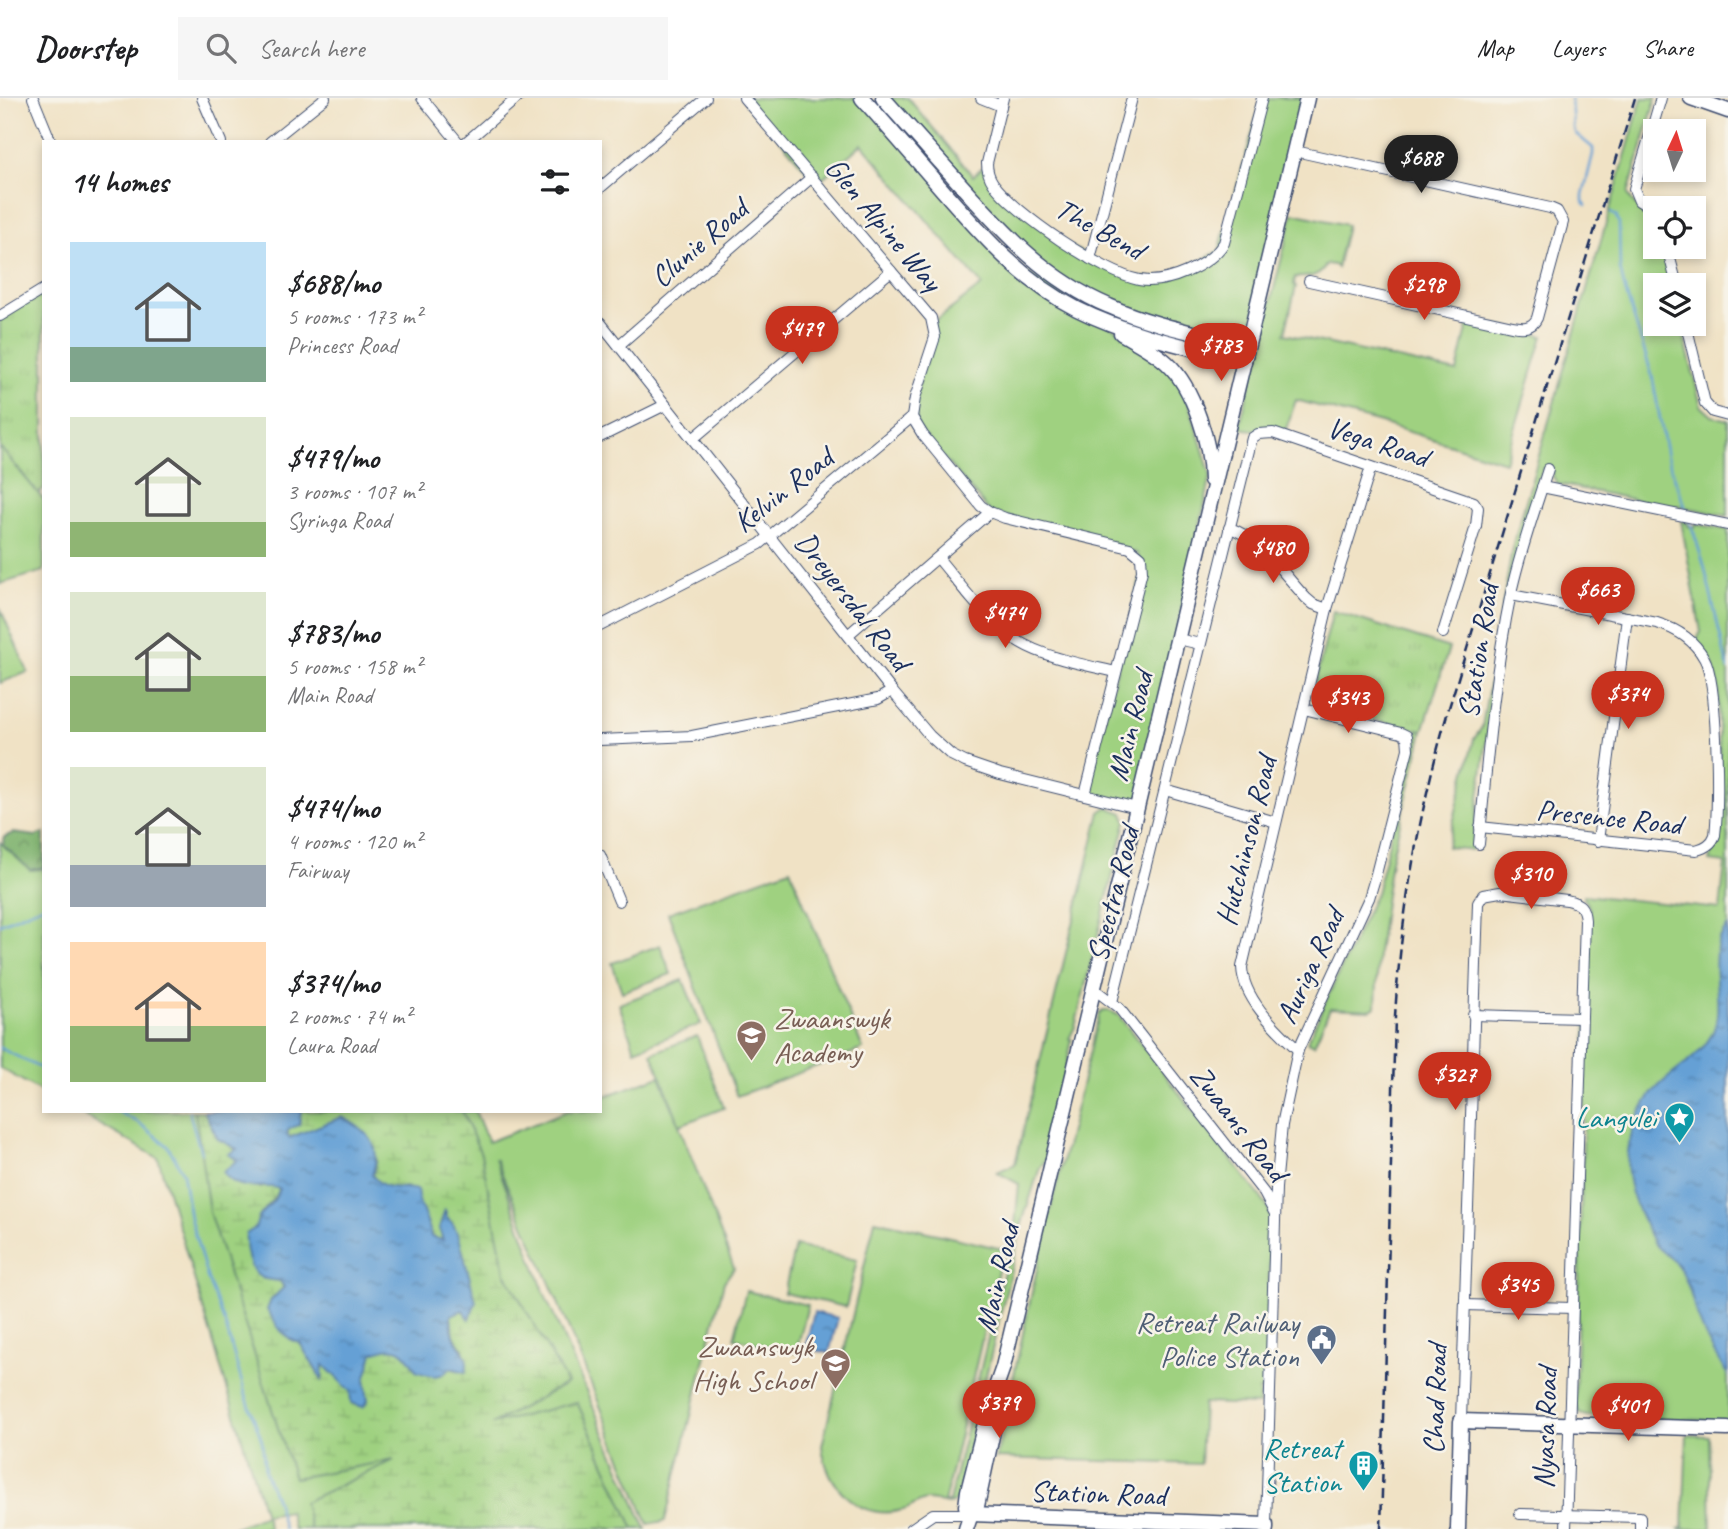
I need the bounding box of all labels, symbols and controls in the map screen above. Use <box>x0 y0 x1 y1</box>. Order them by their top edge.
search box <box>178 17 668 80</box>
text: Doorstep <box>35 27 136 69</box>
icon: search <box>202 29 240 67</box>
text: Search here <box>258 32 364 65</box>
text: Map <box>1477 33 1514 63</box>
text: Layers <box>1552 33 1605 63</box>
text: Share <box>1643 33 1693 63</box>
north arrow <box>1643 119 1706 182</box>
map controls <box>1643 119 1706 336</box>
pin: $688 <box>1380 136 1462 195</box>
text: $688 <box>1400 143 1442 172</box>
street label: Glen Alpine Way <box>817 149 953 301</box>
text: 14 homes <box>70 163 168 201</box>
icon: filters <box>536 163 574 201</box>
street label: Clunie Road <box>642 188 759 296</box>
street label: The Bend <box>1049 189 1155 271</box>
button: locate <box>1643 196 1706 259</box>
pin: $298 <box>1383 262 1465 322</box>
text: $688/mo <box>287 264 380 302</box>
icon: home <box>126 270 210 354</box>
text: $298 <box>1403 270 1445 299</box>
button: layers <box>1643 273 1706 336</box>
text: 5 rooms · 173 m² <box>287 302 422 331</box>
pin: $479 <box>761 306 843 366</box>
text: $479 <box>781 314 823 343</box>
pin: $783 <box>1180 324 1262 383</box>
text: Princess Road <box>287 331 397 360</box>
text: $783 <box>1200 331 1242 360</box>
street label: Vega Road <box>1323 408 1437 477</box>
street label: Kelvin Road <box>725 437 844 541</box>
text: $479/mo <box>287 439 379 477</box>
icon: home <box>126 445 210 529</box>
text: 3 rooms · 107 m² <box>287 477 422 506</box>
text: Syringa Road <box>287 506 391 535</box>
street label: Dreyersdal Road <box>787 524 922 681</box>
pin: $480 <box>1232 526 1314 585</box>
text: $480 <box>1252 533 1294 562</box>
pin: $663 <box>1557 568 1639 627</box>
text: $663 <box>1577 575 1619 604</box>
street label: Station Road <box>1449 577 1508 721</box>
pin: $474 <box>964 590 1046 650</box>
text: $474 <box>984 598 1026 627</box>
text: $783/mo <box>287 614 379 652</box>
icon: home <box>126 620 210 704</box>
text: 5 rooms · 158 m² <box>287 652 422 681</box>
street label: Main Road <box>1098 663 1163 785</box>
pin: $374 <box>1587 672 1669 731</box>
pin: $343 <box>1307 676 1389 735</box>
text: $374 <box>1607 679 1649 708</box>
text: Main Road <box>287 681 373 710</box>
text: $343 <box>1327 683 1369 712</box>
street label: Hutchinson Road <box>1207 748 1286 930</box>
text: $474/mo <box>287 789 379 827</box>
street label: Presence Road <box>1534 790 1688 844</box>
icon: home <box>126 795 210 879</box>
street label: Spectra Road <box>1078 819 1149 965</box>
text: 4 rooms · 120 m² <box>287 827 422 856</box>
pin: $310 <box>1490 852 1572 911</box>
text: Fairway <box>287 856 349 885</box>
text: $310 <box>1510 859 1552 888</box>
street label: Auriga Road <box>1267 899 1355 1030</box>
text: $374/mo <box>287 964 379 1002</box>
icon: home <box>126 970 210 1054</box>
place label: Zwaanswyk Academy <box>774 999 892 1071</box>
text: 2 rooms · 74 m² <box>287 1002 411 1031</box>
school or university icon: Zwaanswyk Academy <box>734 1018 768 1062</box>
text: Laura Road <box>287 1031 376 1060</box>
pin: $327 <box>1414 1052 1496 1112</box>
street label: Zwaans Road <box>1182 1057 1299 1192</box>
text: $327 <box>1434 1060 1476 1089</box>
place label: Langvlei <box>1576 1098 1659 1136</box>
place icon: Langvlei <box>1662 1100 1696 1144</box>
street label: Main Road <box>966 1215 1029 1337</box>
pin: $345 <box>1477 1262 1559 1322</box>
text: $345 <box>1497 1270 1539 1299</box>
place label: Retreat Railway Police Station <box>1136 1303 1302 1375</box>
public building icon: Retreat Railway Police Station <box>1305 1322 1339 1366</box>
place label: Zwaanswyk High School <box>693 1327 818 1399</box>
street label: Chad Road <box>1414 1339 1456 1455</box>
school or university icon: Zwaanswyk High School <box>819 1346 853 1390</box>
street label: Nyasa Road <box>1524 1363 1566 1489</box>
pin: $379 <box>958 1380 1040 1440</box>
pin: $401 <box>1587 1384 1669 1443</box>
text: $379 <box>978 1388 1020 1417</box>
text: $401 <box>1607 1391 1649 1420</box>
place label: Retreat Station <box>1263 1429 1345 1501</box>
building icon: Retreat Station <box>1347 1448 1381 1492</box>
street label: Station Road <box>1030 1472 1170 1514</box>

